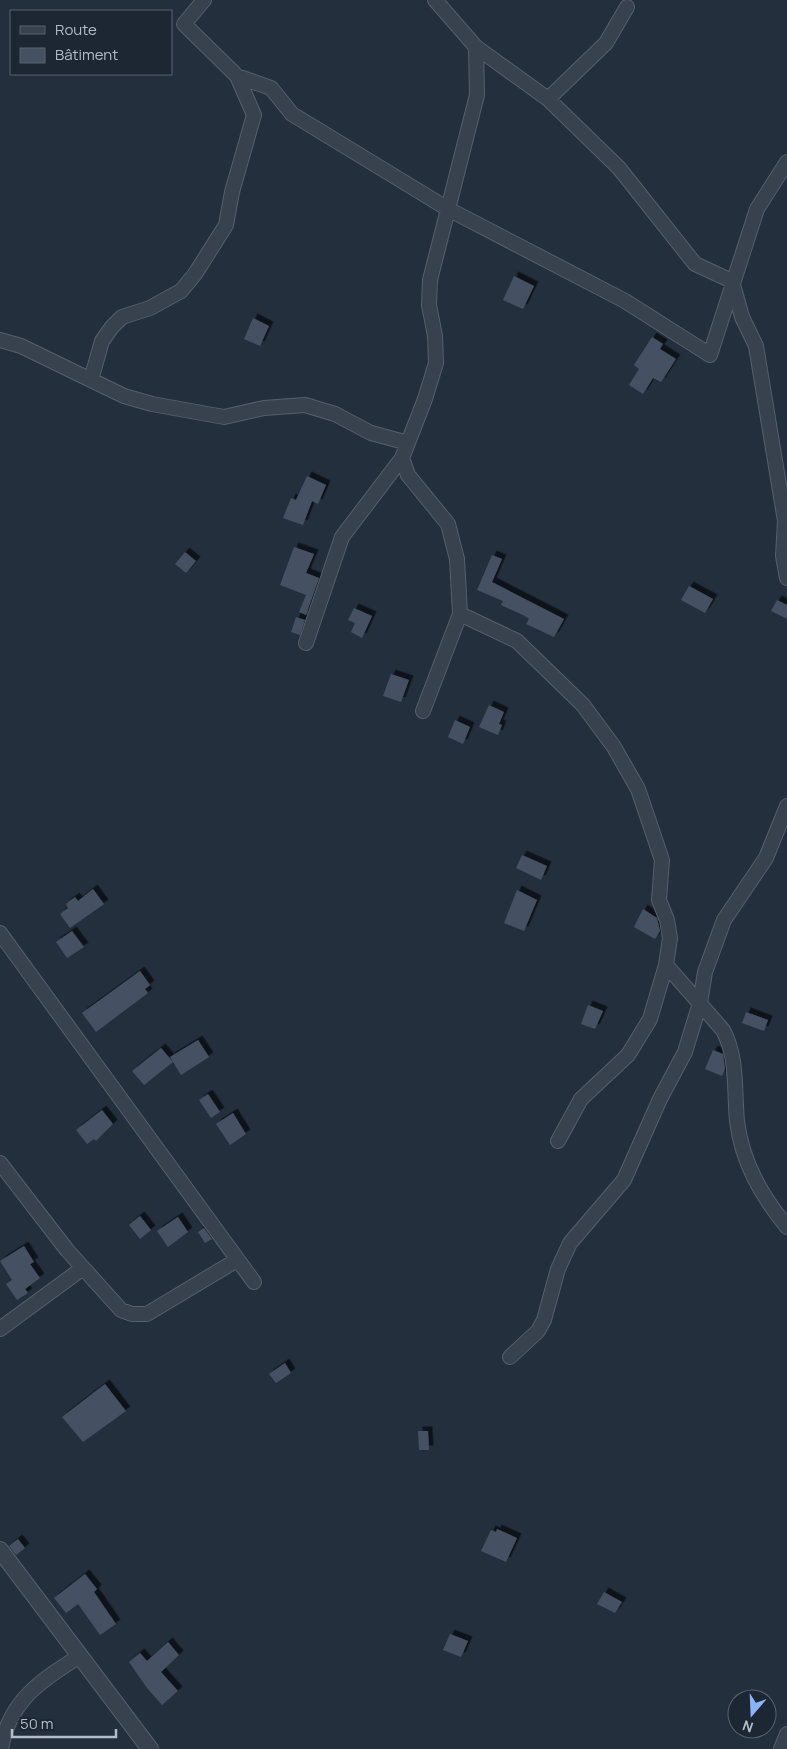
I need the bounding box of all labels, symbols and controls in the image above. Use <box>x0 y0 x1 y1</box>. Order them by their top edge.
legend <box>10 10 172 75</box>
text: Route <box>55 19 97 40</box>
text: Bâtiment <box>55 44 118 65</box>
north arrow <box>727 1689 777 1739</box>
scale bar <box>12 1706 116 1738</box>
text: 50 m <box>20 1713 54 1734</box>
text: N <box>740 1716 755 1737</box>

